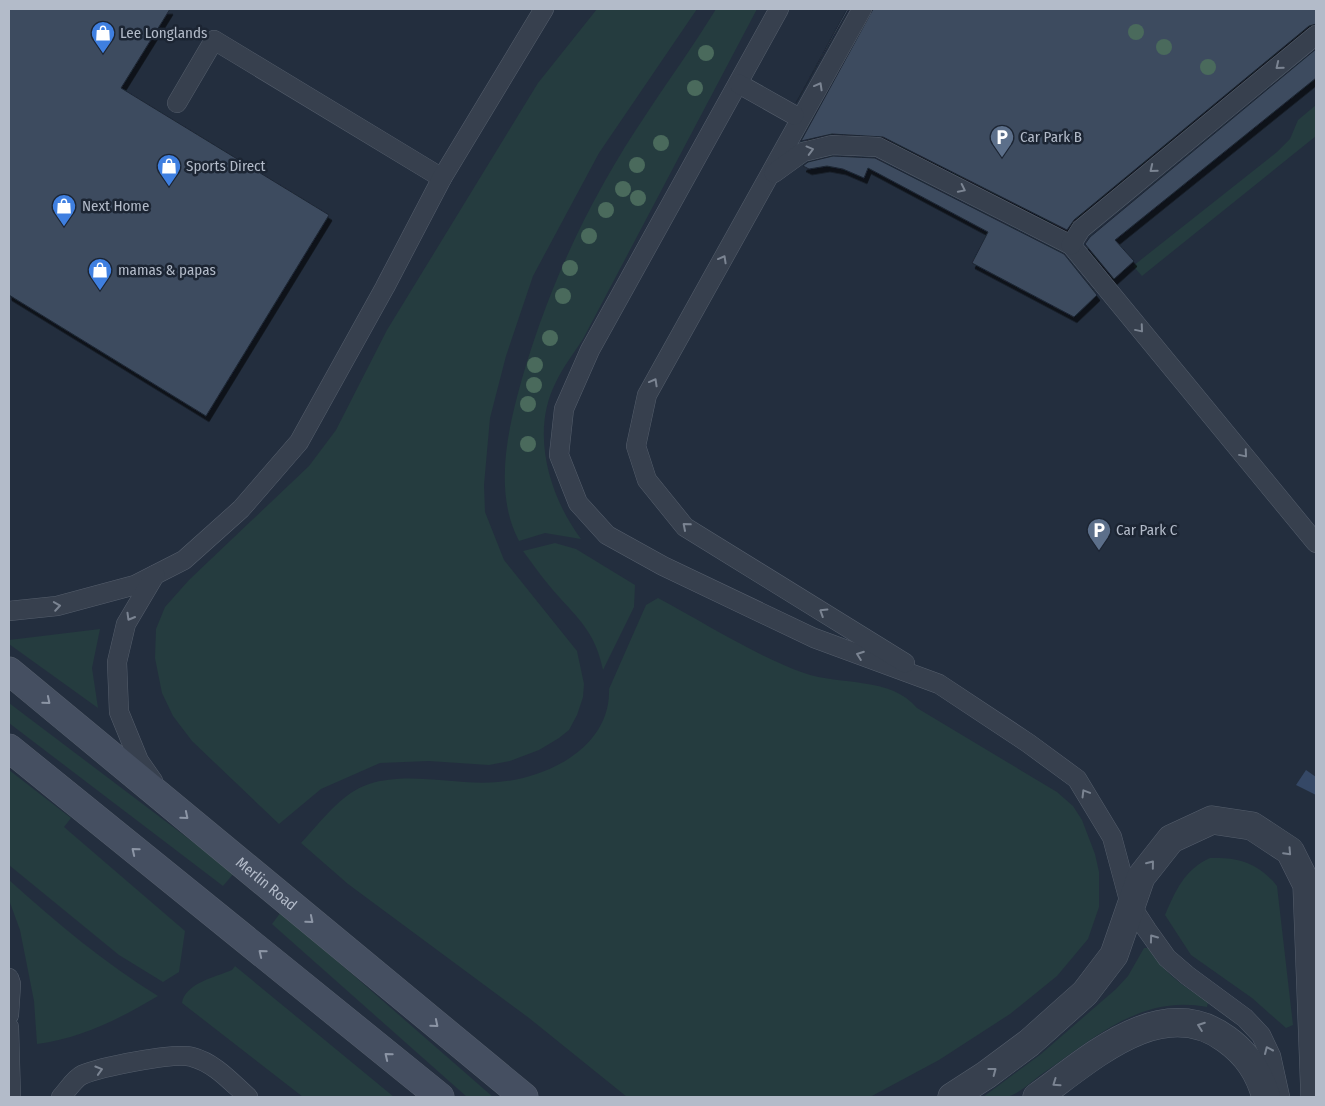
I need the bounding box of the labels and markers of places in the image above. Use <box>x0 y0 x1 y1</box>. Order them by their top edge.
shop icon: Lee Longlands <box>90 20 116 54</box>
place label: Lee Longlands <box>120 24 207 42</box>
parking icon: Car Park B <box>989 124 1015 158</box>
place label: Car Park B <box>1020 128 1082 146</box>
shop icon: Sports Direct <box>156 153 182 187</box>
place label: Sports Direct <box>186 157 266 175</box>
shop icon: Next Home <box>51 193 77 227</box>
place label: Next Home <box>82 197 149 215</box>
shop icon: mamas & papas <box>87 257 113 291</box>
place label: mamas & papas <box>118 261 216 279</box>
parking icon: Car Park C <box>1086 517 1112 551</box>
place label: Car Park C <box>1116 521 1178 539</box>

